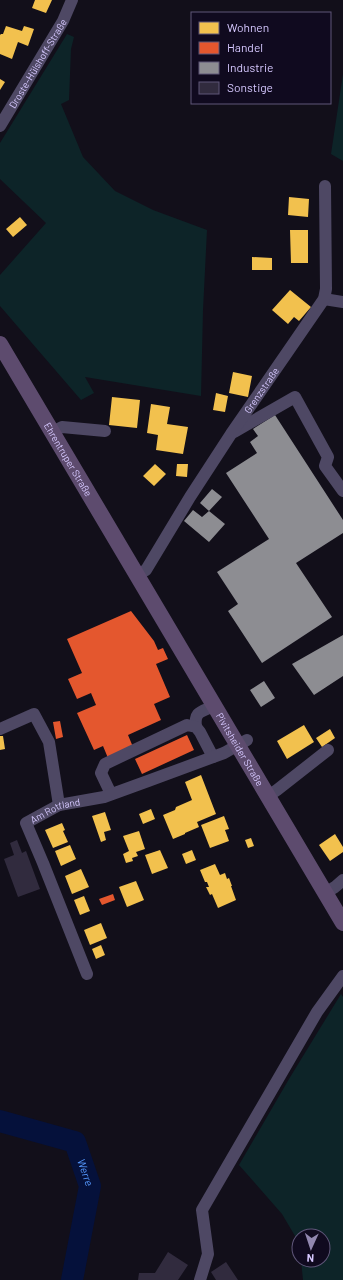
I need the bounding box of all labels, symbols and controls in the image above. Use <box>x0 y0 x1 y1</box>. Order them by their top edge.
legend <box>191 12 331 104</box>
street label: Droste-Hülshoff-Straße <box>6 16 69 110</box>
text: Wohnen <box>227 20 269 34</box>
text: Handel <box>227 40 263 54</box>
text: Industrie <box>227 60 273 74</box>
text: Sonstige <box>227 80 273 94</box>
street label: Grenzstraße <box>241 365 281 415</box>
street label: Ehrentruper Straße <box>42 420 95 498</box>
street label: Pivitsheider Straße <box>214 710 266 788</box>
street label: Am Rottland <box>28 795 81 826</box>
water label: Werre <box>75 1157 97 1188</box>
north arrow <box>291 1228 331 1268</box>
text: N <box>306 1252 314 1265</box>

